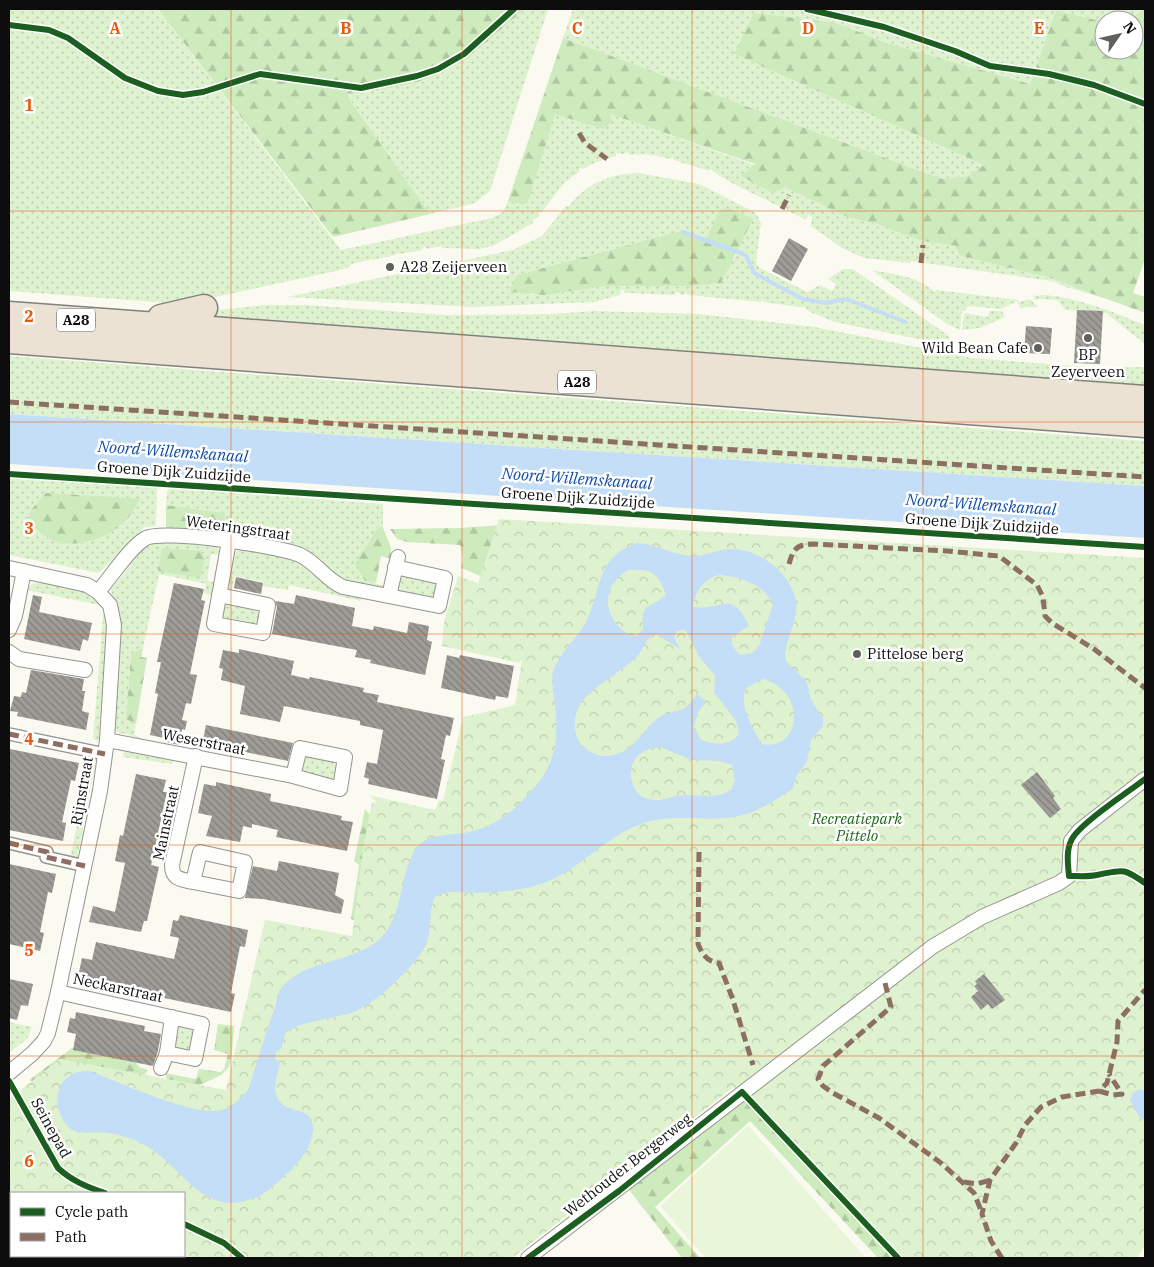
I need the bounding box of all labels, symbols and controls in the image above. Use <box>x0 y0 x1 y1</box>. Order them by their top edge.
north arrow <box>1094 10 1144 60</box>
text: A <box>109 18 121 38</box>
text: B <box>340 18 352 38</box>
text: C <box>572 18 582 38</box>
text: D <box>802 18 814 38</box>
text: E <box>1034 18 1044 38</box>
text: N <box>1119 18 1140 37</box>
text: 1 <box>24 95 34 115</box>
place label: A28 Zeijerveen <box>400 257 508 276</box>
marker: A28 Zeijerveen <box>384 261 396 273</box>
text: 2 <box>24 306 34 326</box>
road number: A28 <box>57 308 95 332</box>
marker: BP Zeyerveen <box>1082 332 1094 344</box>
place label: Wild Bean Cafe <box>922 338 1028 357</box>
marker: Wild Bean Cafe <box>1032 342 1044 354</box>
place label: BP Zeyerveen <box>1051 345 1125 381</box>
road number: A28 <box>558 371 596 394</box>
water label: Noord-Willemskanaal <box>96 436 249 466</box>
street label: Groene Dijk Zuidzijde <box>97 457 252 486</box>
water label: Noord-Willemskanaal <box>500 463 653 493</box>
street label: Groene Dijk Zuidzijde <box>501 483 656 512</box>
water label: Noord-Willemskanaal <box>904 489 1057 519</box>
street label: Groene Dijk Zuidzijde <box>905 509 1060 538</box>
street label: Weteringstraat <box>185 511 291 544</box>
text: 3 <box>24 518 34 538</box>
place label: Pittelose berg <box>867 644 963 663</box>
marker: Pittelose berg <box>851 648 863 660</box>
street label: Weserstraat <box>161 724 247 759</box>
text: 4 <box>24 729 34 749</box>
street label: Rijnstraat <box>66 755 97 827</box>
street label: Mainstraat <box>148 784 183 862</box>
park label: Recreatiepark Pittelo <box>811 809 902 845</box>
text: 5 <box>24 940 34 960</box>
street label: Neckarstraat <box>71 969 165 1006</box>
street label: Seinepad <box>27 1094 76 1161</box>
street label: Wethouder Bergerweg <box>560 1109 696 1221</box>
text: 6 <box>24 1151 34 1171</box>
legend <box>10 1192 185 1257</box>
text: Cycle path <box>55 1202 128 1221</box>
text: Path <box>55 1227 87 1246</box>

